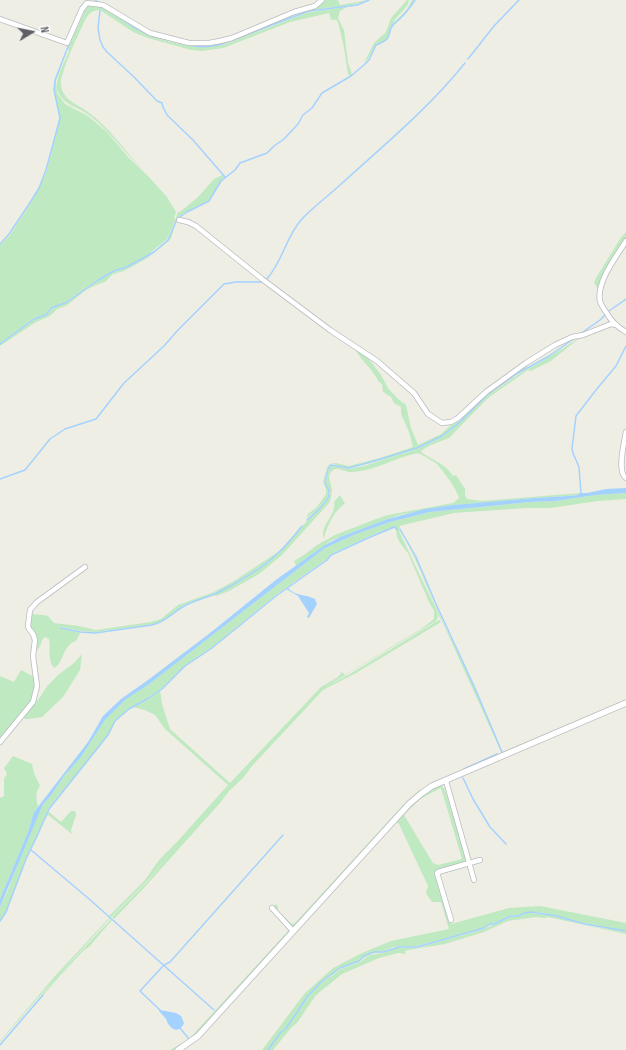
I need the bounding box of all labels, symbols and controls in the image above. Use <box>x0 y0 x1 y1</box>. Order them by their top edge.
north arrow <box>12 12 52 52</box>
text: N <box>37 26 51 34</box>

